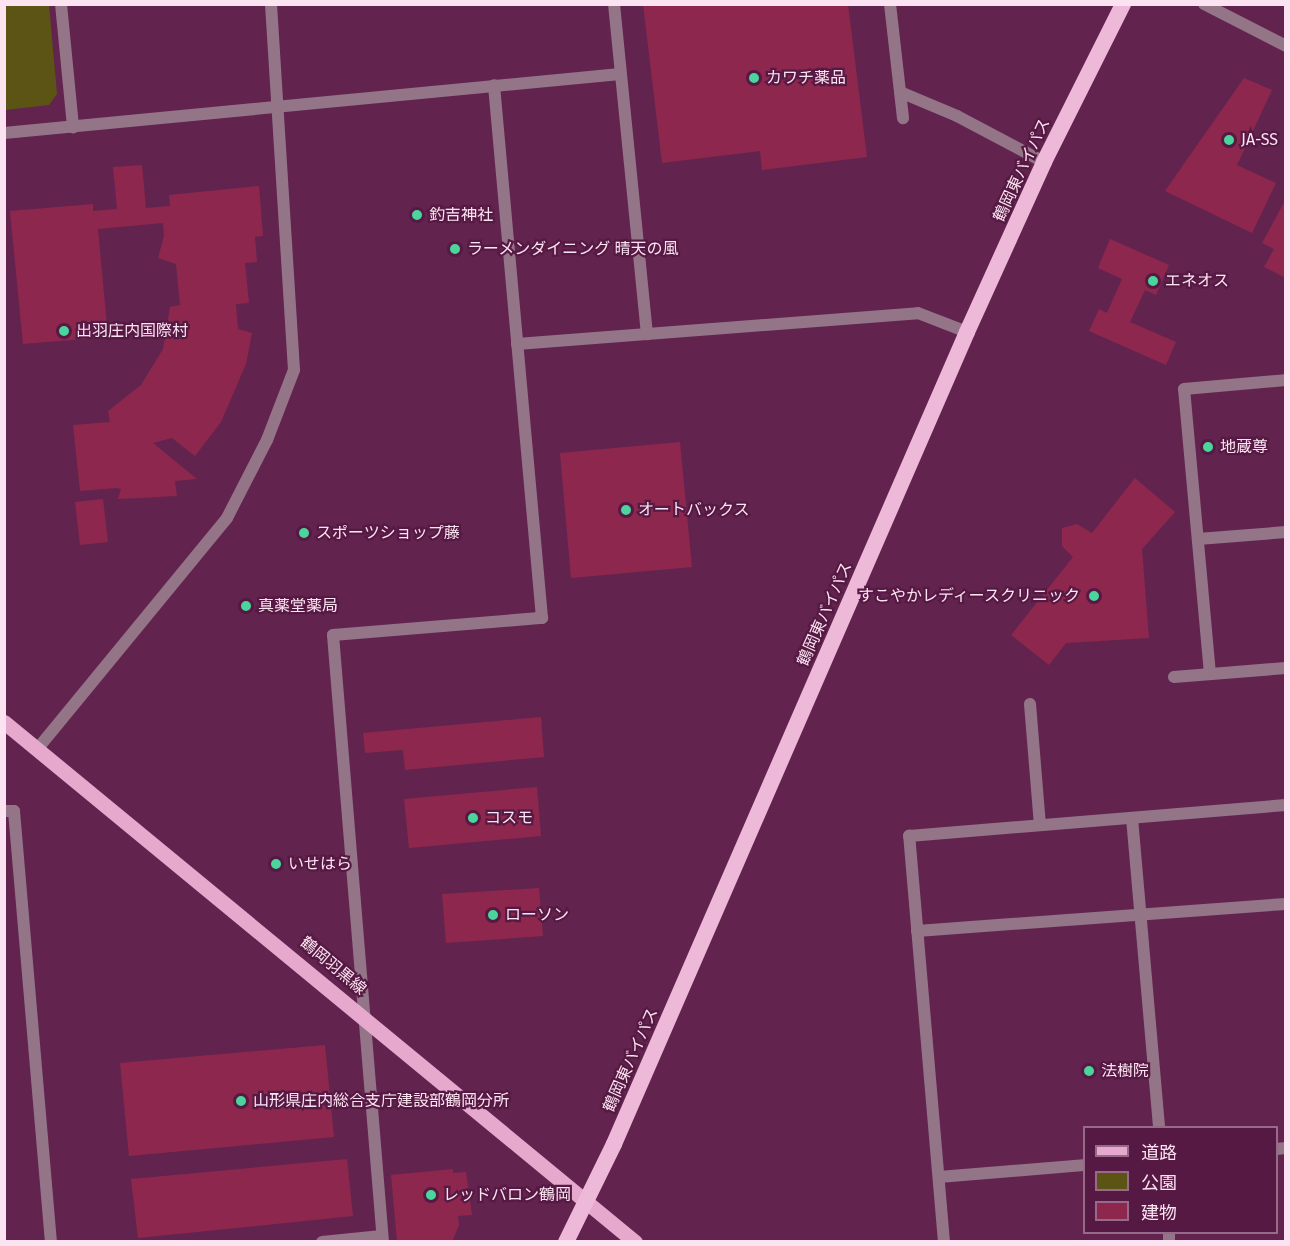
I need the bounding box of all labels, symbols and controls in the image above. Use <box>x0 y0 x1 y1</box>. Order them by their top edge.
place label: カワチ薬品 <box>766 68 846 88</box>
marker: カワチ薬品 <box>747 71 761 85</box>
street label: 鶴岡東バイパス <box>990 115 1054 225</box>
place label: JA-SS <box>1241 130 1278 150</box>
marker: JA-SS <box>1222 133 1236 147</box>
place label: 釣吉神社 <box>429 205 493 225</box>
marker: 釣吉神社 <box>410 208 424 222</box>
place label: ラーメンダイニング 晴天の風 <box>467 239 679 259</box>
marker: ラーメンダイニング 晴天の風 <box>448 242 462 256</box>
place label: エネオス <box>1165 271 1229 291</box>
marker: エネオス <box>1146 274 1160 288</box>
place label: 出羽庄内国際村 <box>76 321 188 341</box>
marker: 出羽庄内国際村 <box>57 324 71 338</box>
place label: 地蔵尊 <box>1220 437 1268 457</box>
marker: 地蔵尊 <box>1201 440 1215 454</box>
place label: オートバックス <box>638 500 750 520</box>
marker: オートバックス <box>619 503 633 517</box>
place label: スポーツショップ藤 <box>316 523 460 543</box>
marker: スポーツショップ藤 <box>297 526 311 540</box>
street label: 鶴岡東バイパス <box>793 559 857 669</box>
place label: すこやかレディースクリニック <box>856 586 1080 606</box>
marker: すこやかレディースクリニック <box>1085 587 1103 605</box>
place label: 真薬堂薬局 <box>258 596 338 616</box>
marker: 真薬堂薬局 <box>239 599 253 613</box>
place label: コスモ <box>485 808 533 828</box>
marker: コスモ <box>466 811 480 825</box>
place label: いせはら <box>288 854 352 874</box>
marker: いせはら <box>269 857 283 871</box>
place label: ローソン <box>505 905 569 925</box>
marker: ローソン <box>486 908 500 922</box>
street label: 鶴岡羽黒線 <box>296 933 370 999</box>
street label: 鶴岡東バイパス <box>599 1005 663 1115</box>
place label: 法樹院 <box>1101 1061 1149 1081</box>
marker: 法樹院 <box>1082 1064 1096 1078</box>
place label: 山形県庄内総合支庁建設部鶴岡分所 <box>253 1091 509 1111</box>
marker: 山形県庄内総合支庁建設部鶴岡分所 <box>234 1094 248 1108</box>
legend <box>1083 1126 1278 1234</box>
text: 道路 <box>1141 1142 1177 1164</box>
text: 公園 <box>1141 1172 1177 1194</box>
place label: レッドバロン鶴岡 <box>443 1185 571 1205</box>
marker: レッドバロン鶴岡 <box>424 1188 438 1202</box>
text: 建物 <box>1141 1202 1177 1224</box>

